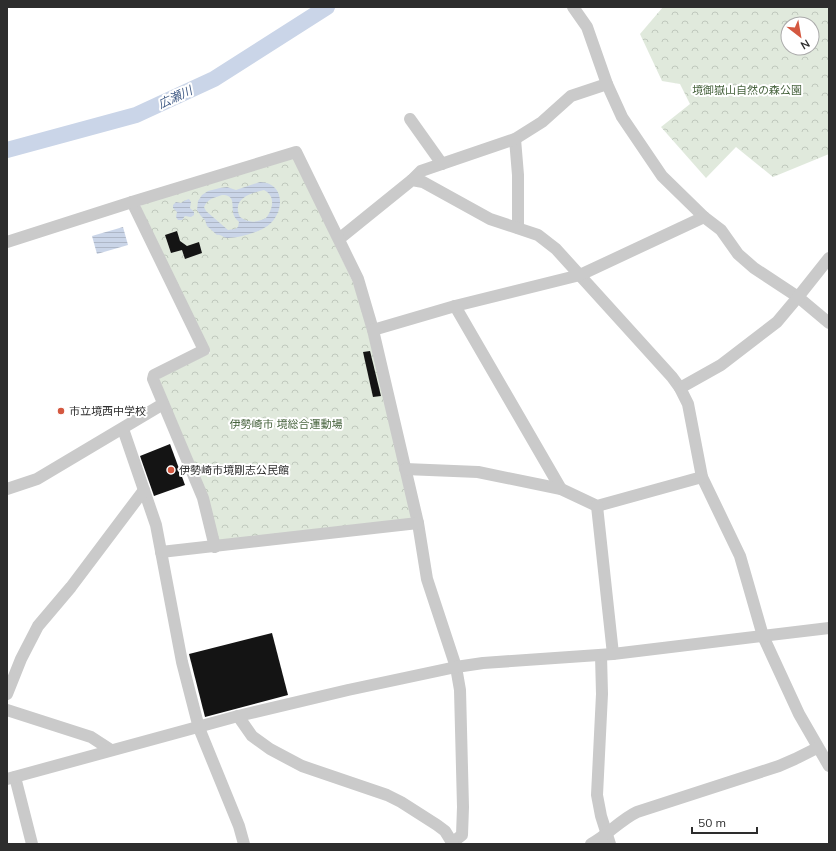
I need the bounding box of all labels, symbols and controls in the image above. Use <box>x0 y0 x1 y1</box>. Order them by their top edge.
north arrow <box>780 16 820 56</box>
text: N <box>798 36 812 53</box>
water label: 広瀬川 <box>156 82 196 111</box>
park label: 境御嶽山自然の森公園 <box>692 83 802 97</box>
place label: 市立境西中学校 <box>69 404 146 418</box>
marker: 市立境西中学校 <box>56 406 66 416</box>
park label: 伊勢崎市 境総合運動場 <box>230 417 342 431</box>
place label: 伊勢崎市境剛志公民館 <box>179 463 289 477</box>
marker: 伊勢崎市境剛志公民館 <box>166 465 176 475</box>
scale bar <box>692 809 757 835</box>
text: 50 m <box>698 815 726 830</box>

